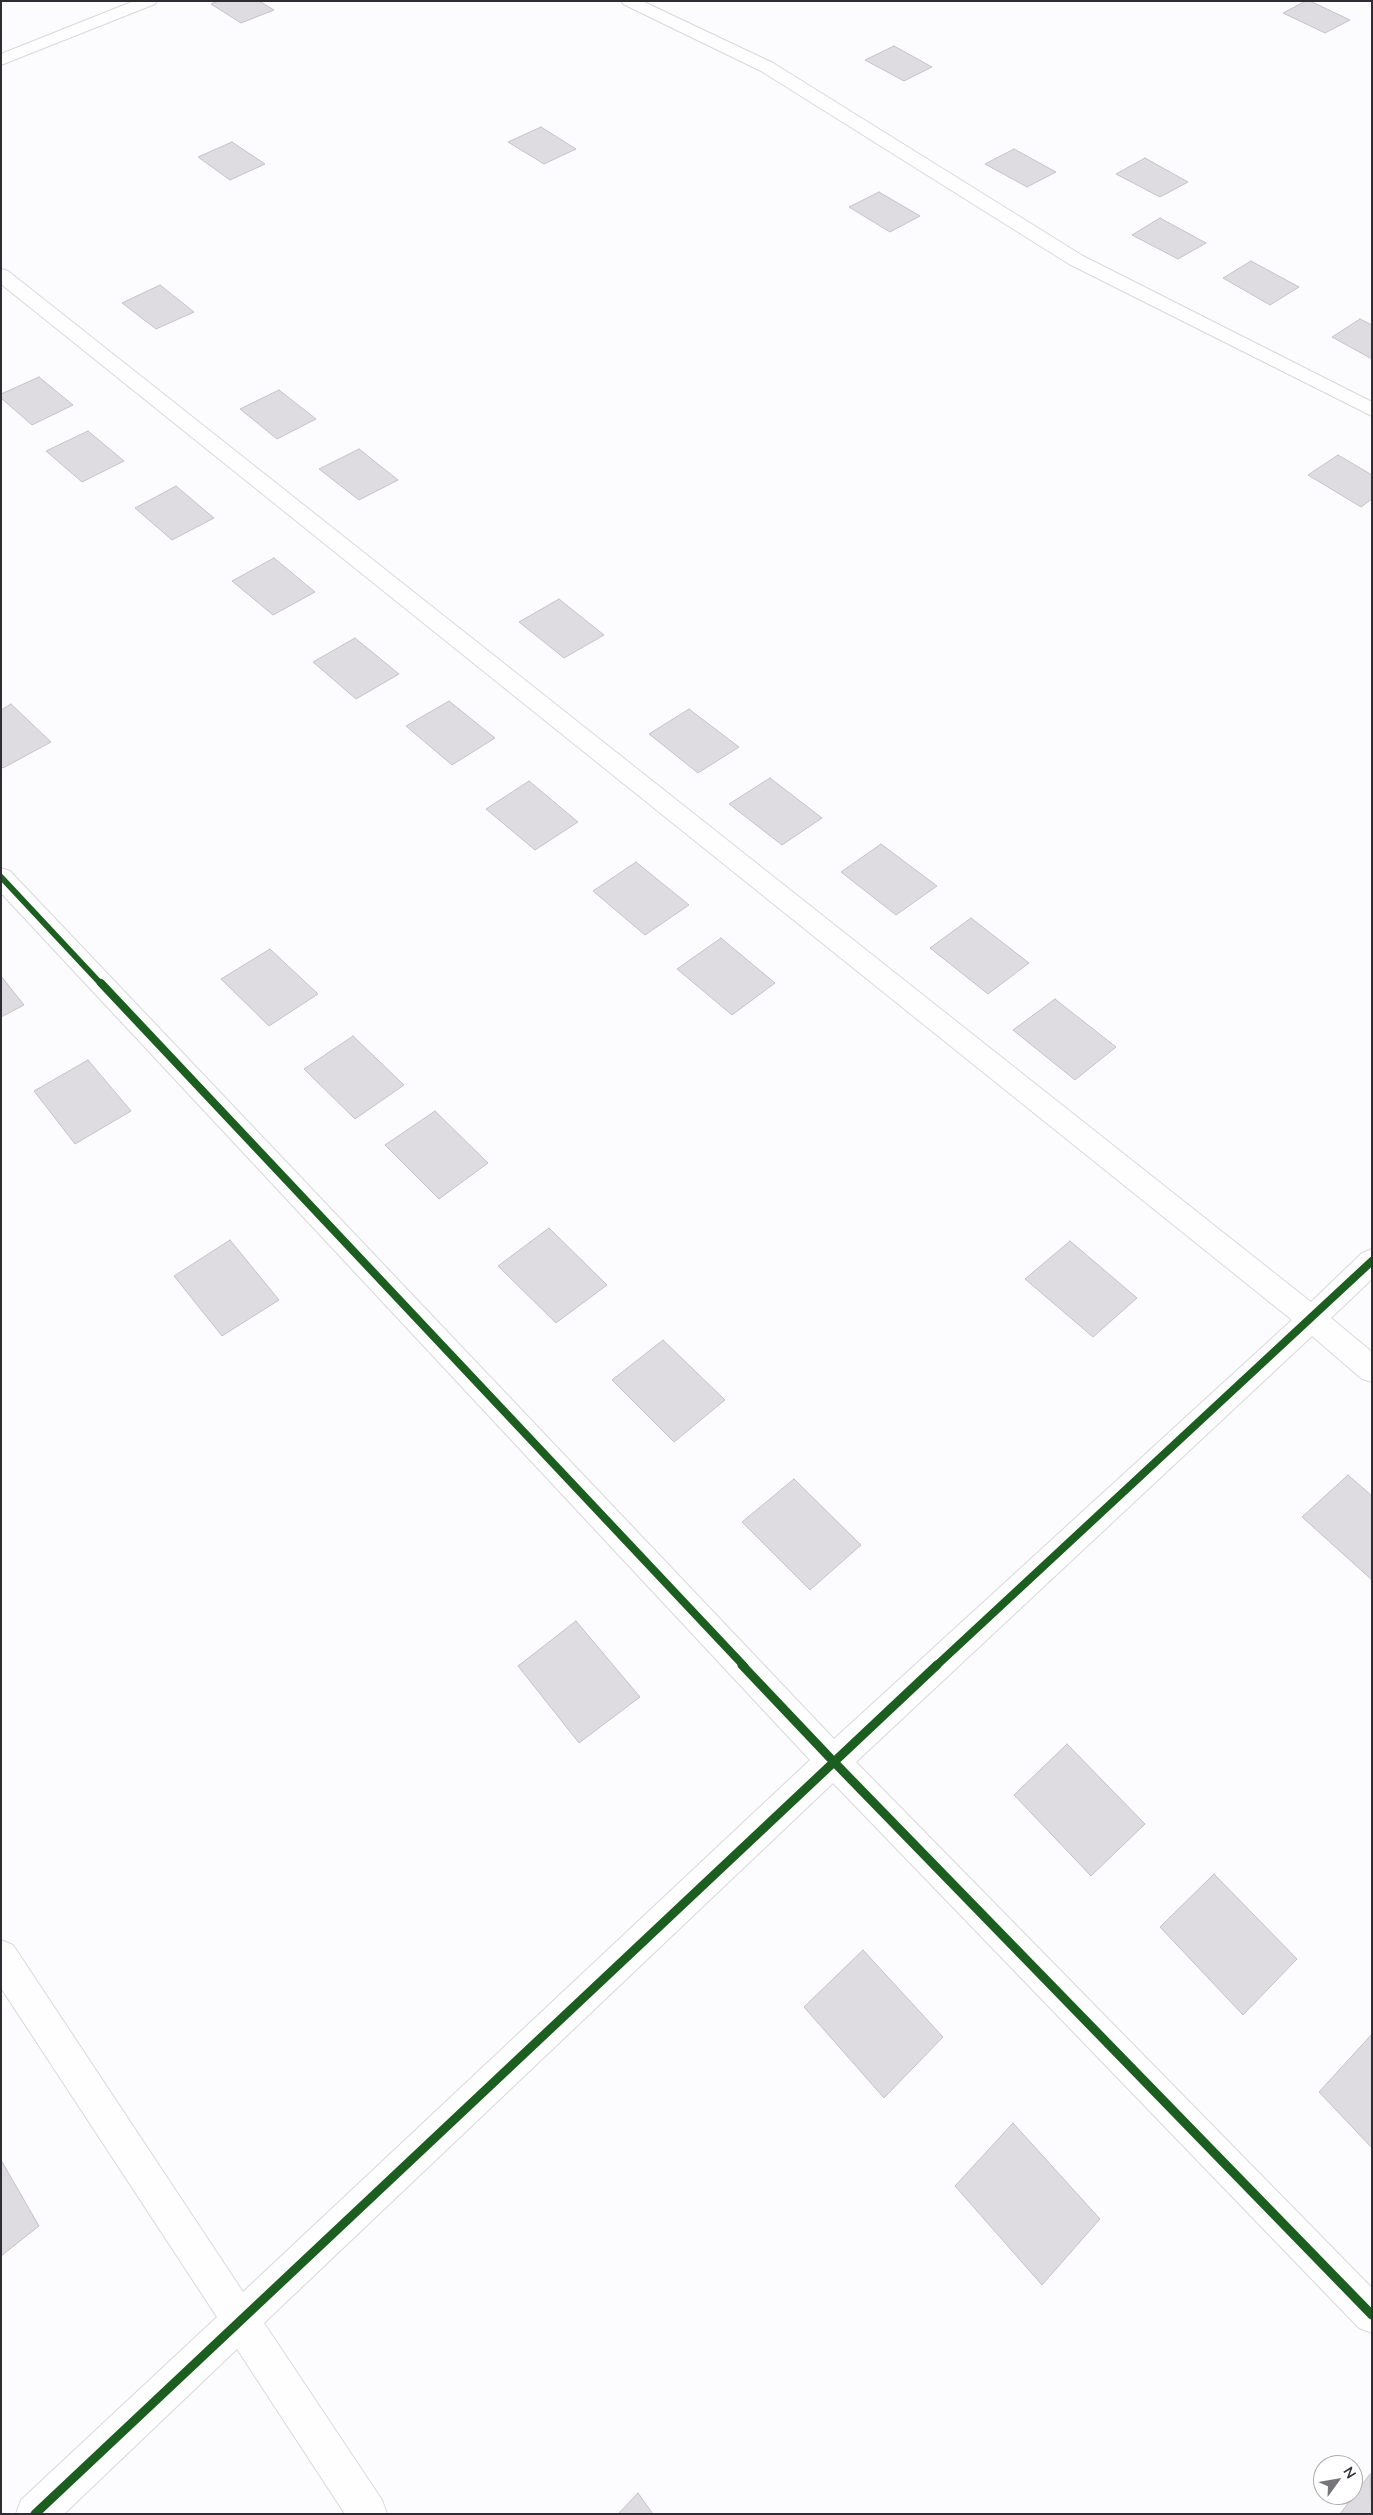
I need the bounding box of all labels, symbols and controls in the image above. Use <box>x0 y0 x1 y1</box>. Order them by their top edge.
north arrow <box>1313 2455 1363 2505</box>
text: N <box>1339 2463 1360 2482</box>

